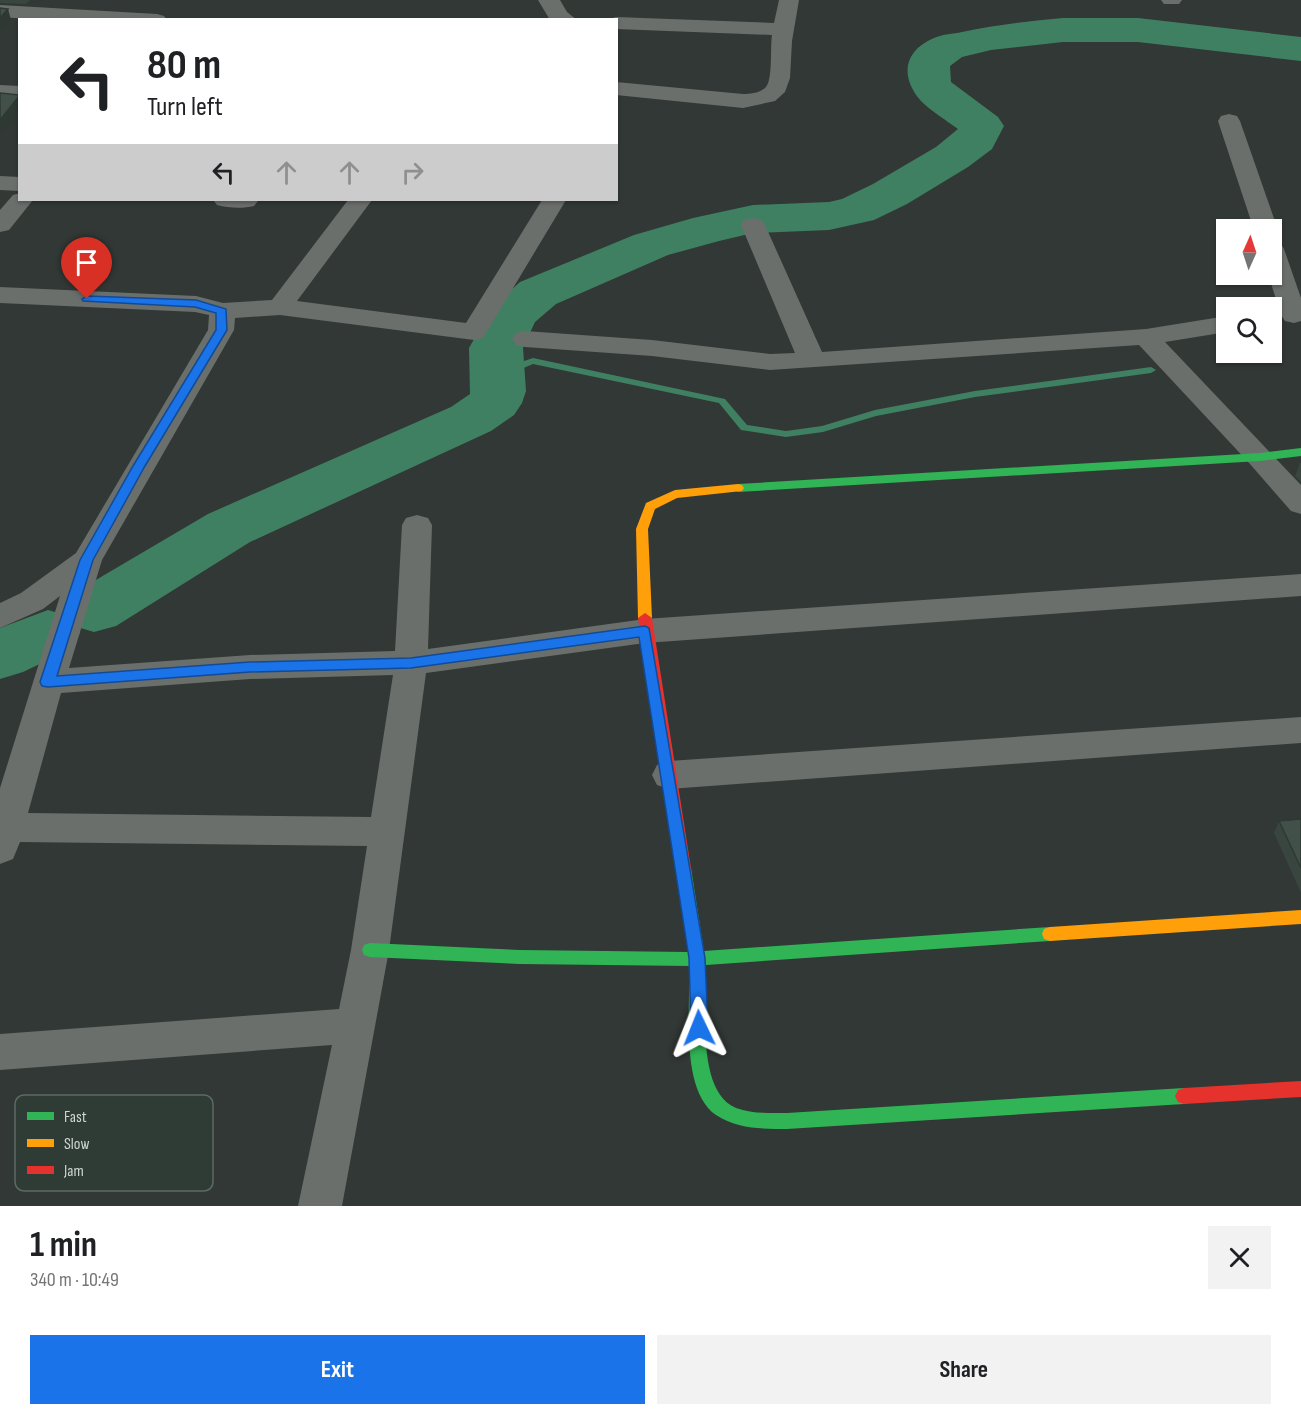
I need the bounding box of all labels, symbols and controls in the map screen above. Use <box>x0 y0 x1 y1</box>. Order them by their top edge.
text: 80 m <box>147 40 221 91</box>
icon: left <box>48 42 126 120</box>
text: Turn left <box>147 91 223 123</box>
icon: left <box>207 156 240 189</box>
icon: ahead <box>270 156 303 189</box>
icon: ahead <box>333 156 366 189</box>
icon: right <box>396 156 429 189</box>
north arrow <box>1216 219 1282 285</box>
map controls <box>1216 219 1282 363</box>
pin <box>61 237 112 299</box>
icon: arrive <box>70 246 103 279</box>
button: search <box>1216 297 1282 363</box>
position arrow <box>667 996 731 1060</box>
legend <box>15 1095 213 1191</box>
text: Fast <box>64 1108 87 1127</box>
text: Slow <box>64 1135 89 1154</box>
text: Jam <box>63 1162 84 1181</box>
text: 1 min <box>30 1224 97 1267</box>
button: close <box>1208 1226 1271 1289</box>
text: 340 m · 10:49 <box>30 1268 119 1292</box>
button: Exit <box>30 1335 645 1404</box>
button: Share <box>657 1335 1271 1404</box>

